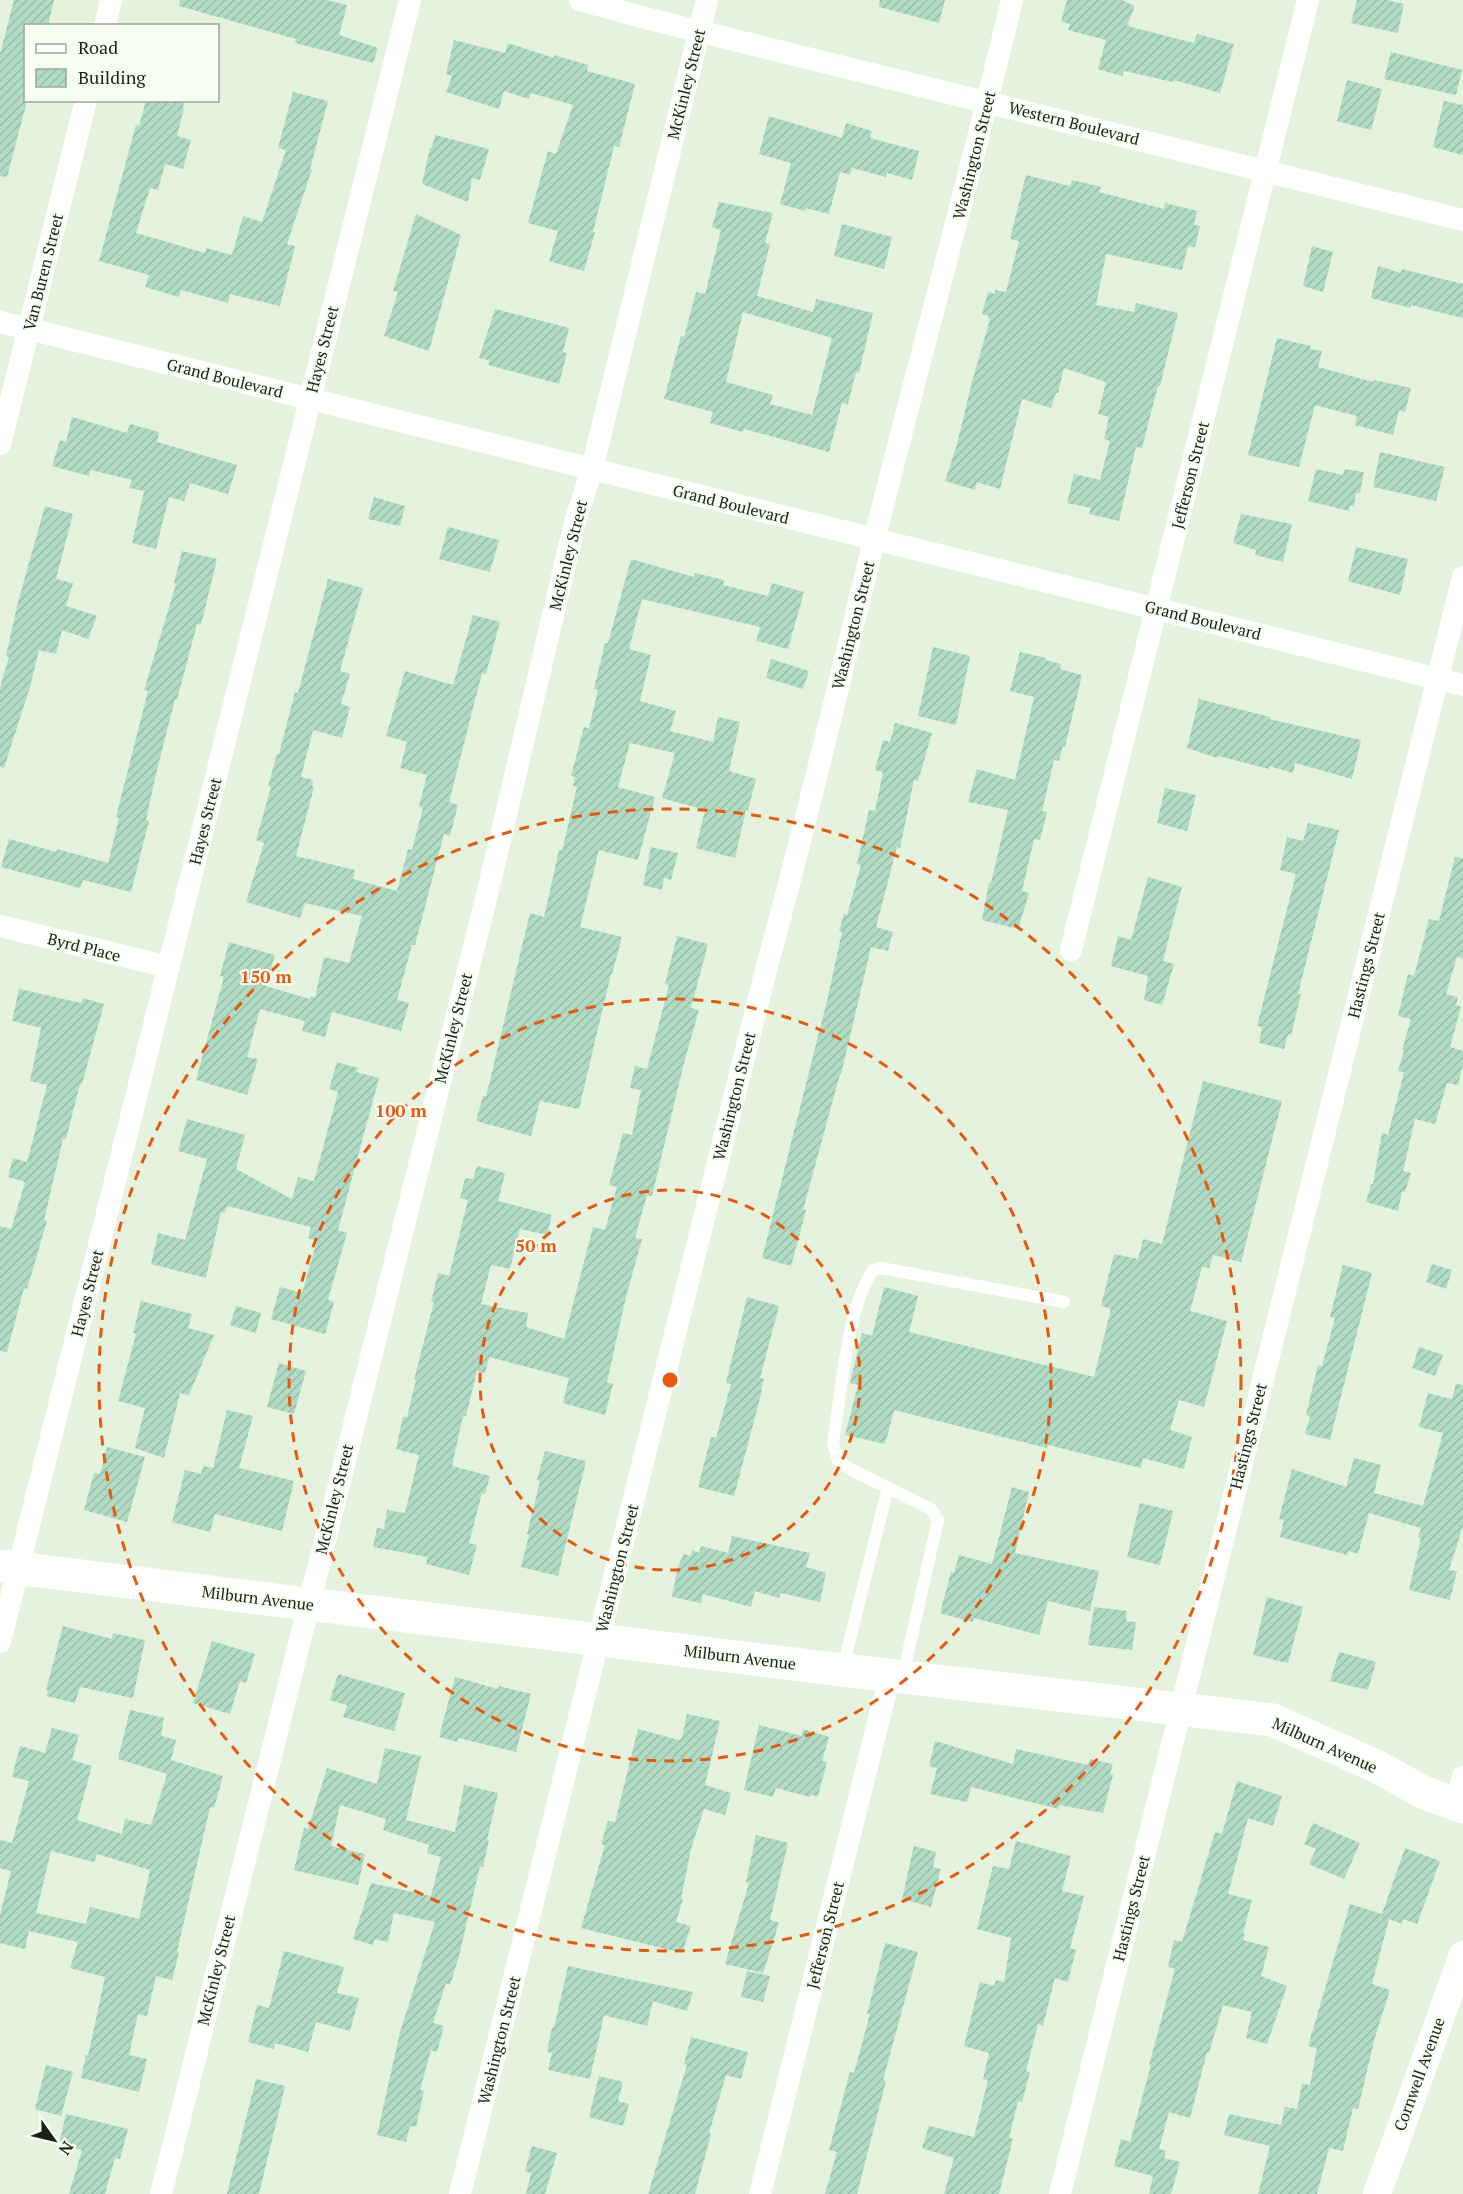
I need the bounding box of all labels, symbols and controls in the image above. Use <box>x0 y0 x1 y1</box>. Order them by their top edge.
legend <box>24 24 219 102</box>
street label: McKinley Street <box>662 26 710 142</box>
text: Road <box>78 35 118 59</box>
text: Building <box>78 65 146 89</box>
street label: Washington Street <box>947 88 1001 222</box>
street label: Western Boulevard <box>1006 96 1142 150</box>
street label: Van Buren Street <box>18 211 68 333</box>
street label: Hayes Street <box>301 303 343 395</box>
street label: Grand Boulevard <box>165 353 286 403</box>
street label: Jefferson Street <box>1166 419 1214 531</box>
street label: Grand Boulevard <box>671 479 792 529</box>
street label: McKinley Street <box>544 497 592 613</box>
street label: Washington Street <box>826 558 880 692</box>
street label: Grand Boulevard <box>1143 595 1264 645</box>
street label: Hayes Street <box>184 775 226 867</box>
street label: Hastings Street <box>1342 909 1390 1020</box>
street label: Byrd Place <box>45 927 123 967</box>
text: 150 m <box>240 964 292 988</box>
street label: McKinley Street <box>429 970 477 1086</box>
street label: Washington Street <box>707 1029 761 1163</box>
text: 100 m <box>375 1098 427 1122</box>
text: 50 m <box>515 1233 557 1257</box>
street label: Hayes Street <box>66 1247 108 1339</box>
centre of rings <box>660 1370 680 1390</box>
street label: Hastings Street <box>1224 1380 1272 1491</box>
street label: McKinley Street <box>310 1441 358 1557</box>
street label: Washington Street <box>590 1501 644 1635</box>
street label: Milburn Avenue <box>201 1580 315 1616</box>
street label: Milburn Avenue <box>683 1639 797 1675</box>
street label: Milburn Avenue <box>1269 1712 1381 1778</box>
street label: Hastings Street <box>1107 1852 1155 1963</box>
street label: Jefferson Street <box>801 1879 849 1991</box>
street label: McKinley Street <box>192 1912 240 2028</box>
street label: Washington Street <box>472 1973 526 2107</box>
street label: Cornwell Avenue <box>1388 2014 1450 2134</box>
north arrow <box>24 2110 84 2170</box>
text: N <box>54 2137 79 2160</box>

